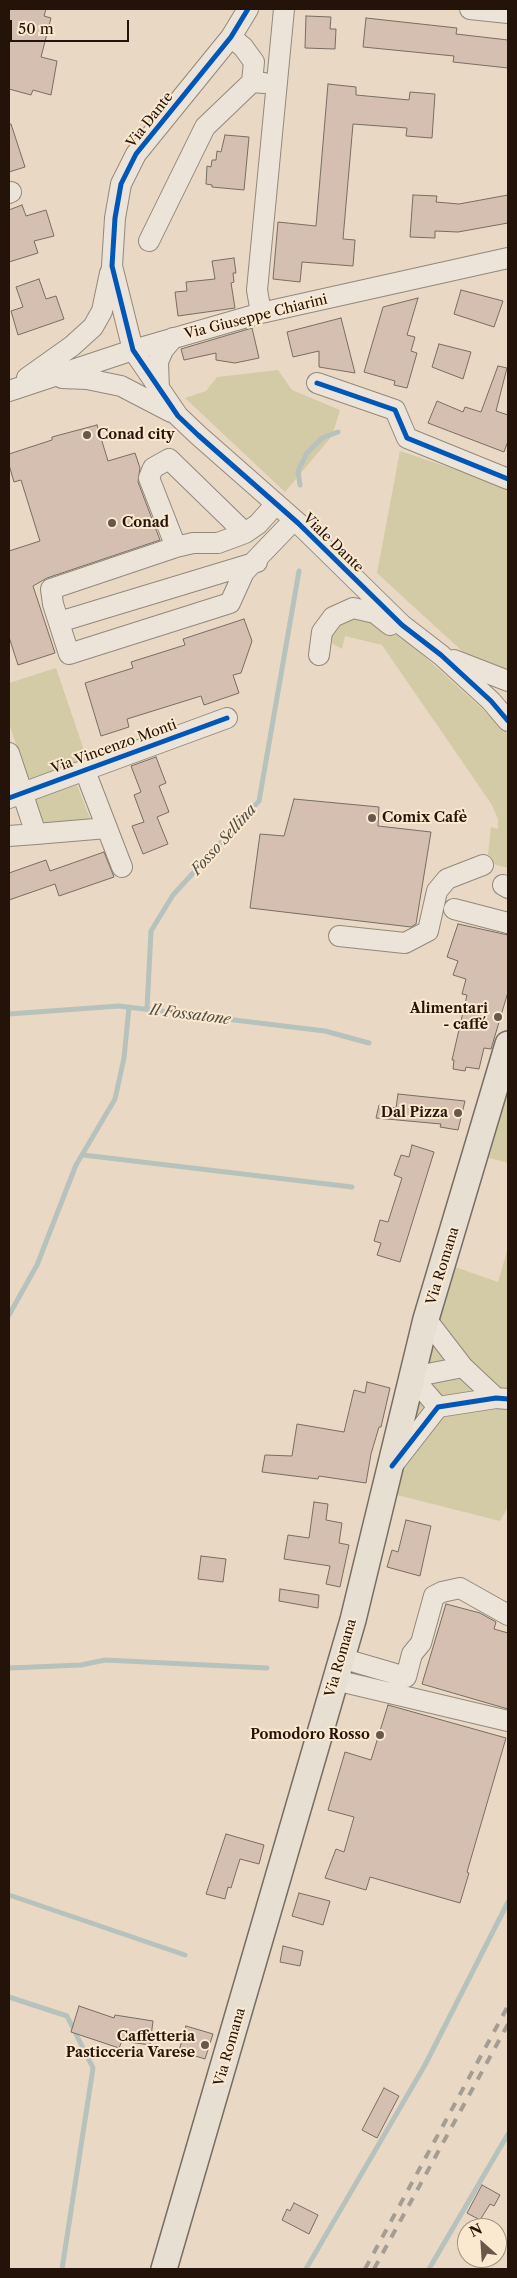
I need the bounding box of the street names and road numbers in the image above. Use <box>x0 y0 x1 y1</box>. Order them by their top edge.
street label: Via Dante <box>123 89 177 151</box>
street label: Via Giuseppe Chiarini <box>183 291 329 343</box>
street label: Viale Dante <box>299 510 367 576</box>
street label: Via Vincenzo Monti <box>49 716 179 778</box>
street label: Via Romana <box>423 1225 463 1307</box>
street label: Via Romana <box>322 1617 360 1699</box>
street label: Via Romana <box>211 2006 249 2088</box>

